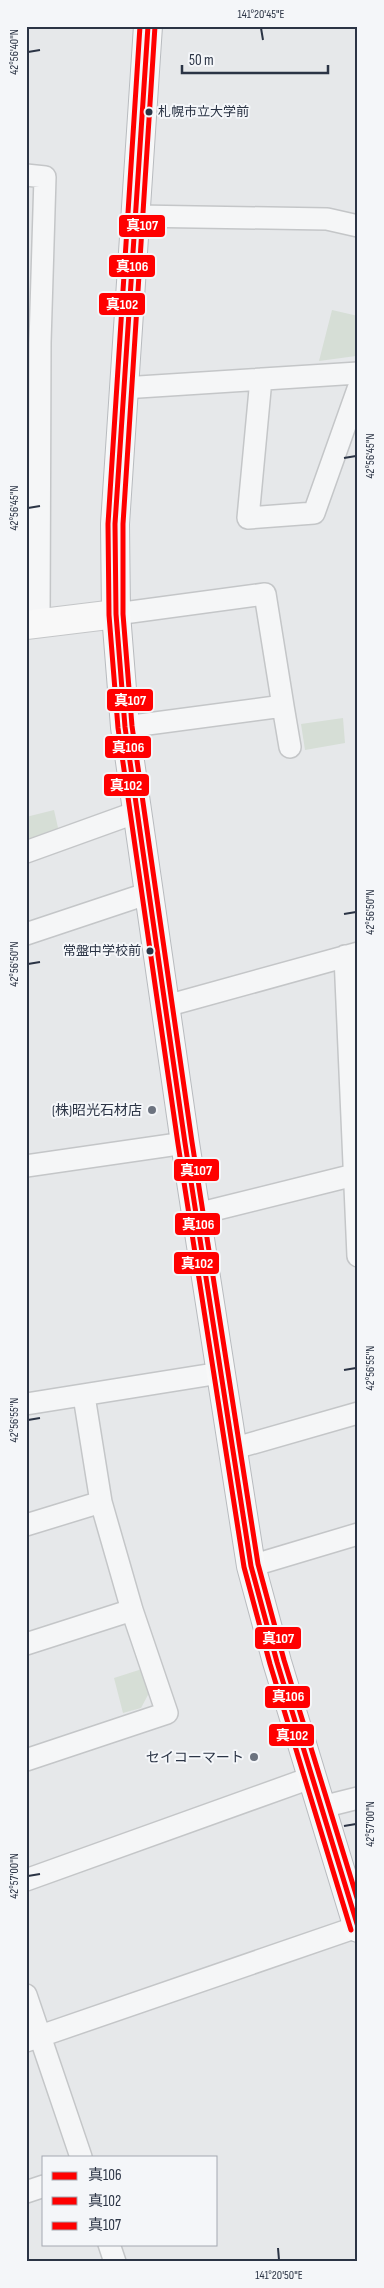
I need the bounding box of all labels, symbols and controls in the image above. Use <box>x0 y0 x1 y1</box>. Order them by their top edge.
text: 141°20'45"E <box>238 7 285 22</box>
text: 42°56'40"N <box>7 29 22 75</box>
scale bar <box>182 42 328 74</box>
text: 50 m <box>189 51 214 70</box>
place label: 札幌市立大学前 <box>158 104 249 120</box>
marker: 札幌市立大学前 <box>144 107 154 117</box>
line badge: 真107 <box>118 214 166 238</box>
text: 真107 <box>126 217 159 234</box>
line badge: 真106 <box>108 254 156 278</box>
text: 真106 <box>116 258 149 275</box>
line badge: 真102 <box>98 292 146 316</box>
text: 真102 <box>106 296 138 313</box>
text: 42°56'45"N <box>363 433 378 479</box>
text: 42°56'45"N <box>7 485 22 531</box>
line badge: 真107 <box>106 688 154 712</box>
text: 真107 <box>114 692 147 709</box>
line badge: 真106 <box>104 735 152 759</box>
text: 真106 <box>112 739 145 756</box>
line badge: 真102 <box>103 773 150 797</box>
text: 真102 <box>110 777 142 794</box>
text: 42°56'50"N <box>363 889 378 935</box>
text: 42°56'50"N <box>7 941 22 987</box>
place label: 常盤中学校前 <box>63 943 141 959</box>
marker: 常盤中学校前 <box>145 946 155 956</box>
place label: (株)昭光石材店 <box>52 1102 142 1119</box>
marker: (株)昭光石材店 <box>146 1104 158 1116</box>
line badge: 真107 <box>173 1158 220 1182</box>
text: 真107 <box>180 1162 213 1179</box>
line badge: 真106 <box>174 1212 221 1236</box>
text: 真106 <box>182 1216 215 1233</box>
line badge: 真102 <box>173 1251 220 1275</box>
text: 真102 <box>181 1255 213 1272</box>
text: 42°56'55"N <box>363 1346 378 1390</box>
text: 42°56'55"N <box>7 1398 22 1442</box>
line badge: 真107 <box>254 1626 302 1650</box>
text: 真107 <box>262 1630 295 1647</box>
line badge: 真106 <box>264 1685 311 1709</box>
text: 真106 <box>272 1688 305 1705</box>
line badge: 真102 <box>268 1723 315 1747</box>
text: 真102 <box>276 1727 308 1744</box>
place label: セイコーマート <box>146 1749 244 1766</box>
marker: セイコーマート <box>248 1751 260 1763</box>
text: 42°57'00"N <box>363 1801 378 1847</box>
text: 42°57'00"N <box>7 1853 22 1899</box>
legend <box>42 2156 218 2246</box>
text: 真106 <box>88 2166 122 2185</box>
text: 真102 <box>88 2192 121 2211</box>
text: 真107 <box>88 2216 121 2235</box>
text: 141°20'50"E <box>255 2268 303 2283</box>

